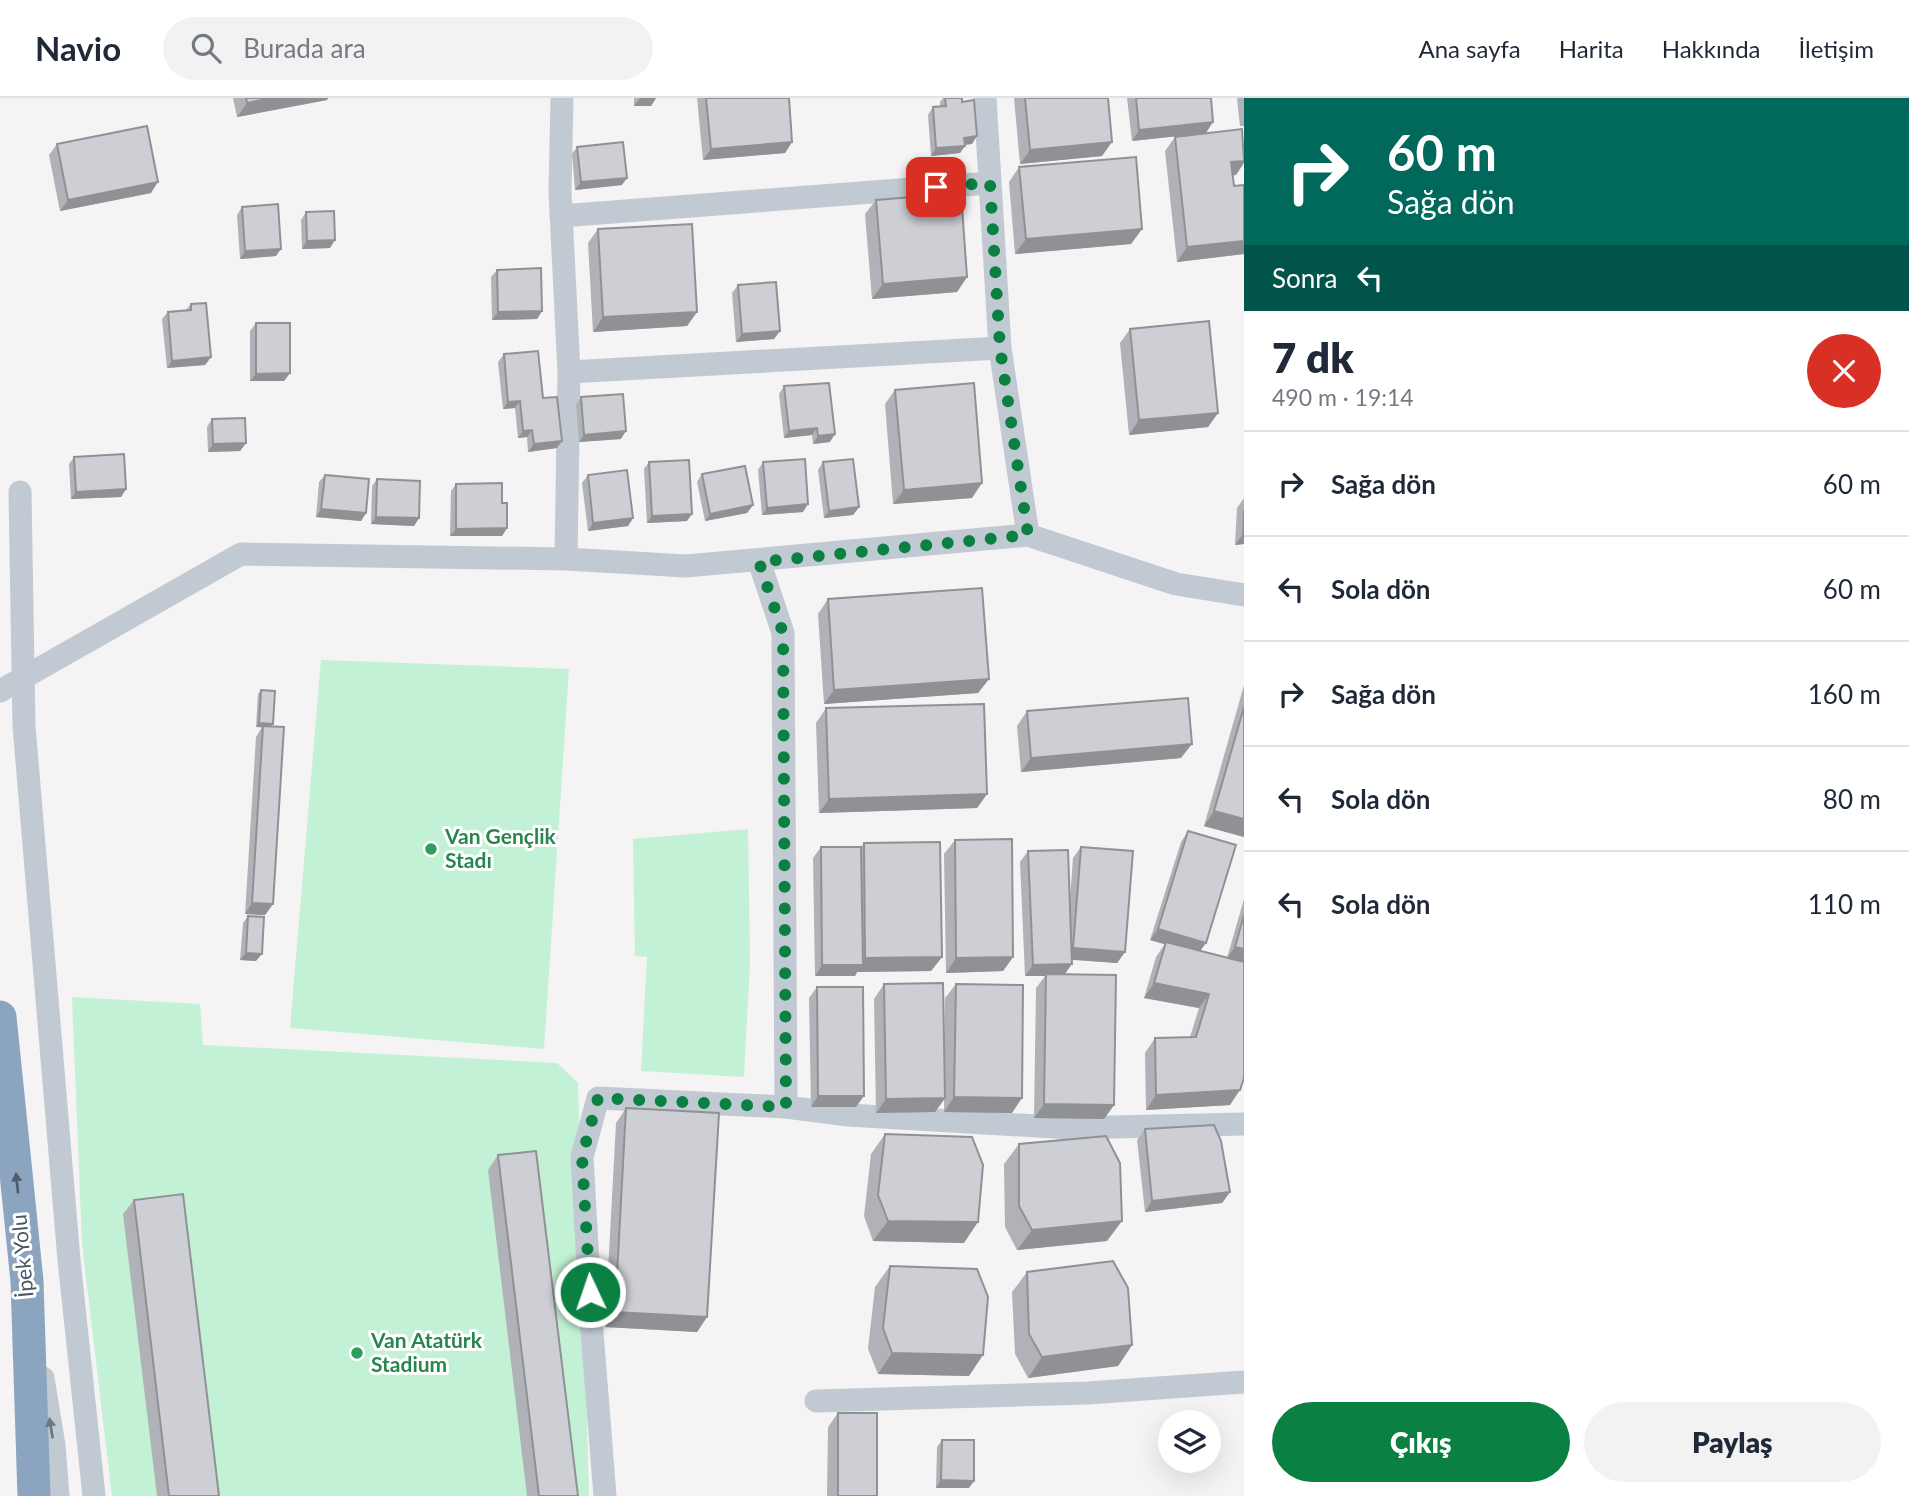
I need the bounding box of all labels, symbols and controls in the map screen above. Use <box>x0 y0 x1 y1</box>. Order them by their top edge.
search box <box>163 17 653 80</box>
text: Navio <box>35 28 121 68</box>
icon: search <box>187 29 225 67</box>
text: Burada ara <box>243 32 366 64</box>
text: Ana sayfa <box>1418 34 1521 63</box>
text: Harita <box>1559 34 1624 63</box>
text: Hakkında <box>1662 34 1761 63</box>
text: İletişim <box>1799 34 1874 63</box>
text: 60 m <box>1387 123 1497 181</box>
icon: right <box>1272 126 1363 217</box>
pin <box>906 157 966 217</box>
icon: arrive <box>917 168 955 206</box>
text: Sağa dön <box>1387 182 1515 221</box>
icon: left <box>1351 259 1389 297</box>
text: Sonra <box>1272 262 1337 294</box>
text: 7 dk <box>1272 332 1354 382</box>
button: close <box>1807 334 1881 408</box>
text: 490 m · 19:14 <box>1272 383 1414 411</box>
icon: right <box>1272 465 1310 503</box>
text: Sağa dön <box>1331 468 1436 500</box>
text: 60 m <box>1823 468 1881 500</box>
icon: left <box>1272 570 1310 608</box>
text: Sola dön <box>1331 573 1431 605</box>
text: 60 m <box>1823 573 1881 605</box>
icon: right <box>1272 675 1310 713</box>
text: Sağa dön <box>1331 678 1436 710</box>
text: 160 m <box>1808 678 1881 710</box>
icon: left <box>1272 780 1310 818</box>
text: Sola dön <box>1331 783 1431 815</box>
text: 80 m <box>1823 783 1881 815</box>
place label: Van Gençlik Stadı <box>444 823 556 872</box>
marker: Van Gençlik Stadı <box>423 841 439 857</box>
icon: left <box>1272 885 1310 923</box>
text: Sola dön <box>1331 888 1431 920</box>
text: 110 m <box>1808 888 1881 920</box>
one-way arrow <box>11 1172 22 1194</box>
street label: İpek Yolu <box>5 1214 38 1299</box>
position arrow <box>553 1255 627 1329</box>
place label: Van Atatürk Stadium <box>370 1327 483 1376</box>
marker: Van Atatürk Stadium <box>349 1345 365 1361</box>
button: Çıkış <box>1272 1402 1570 1482</box>
button: Paylaş <box>1584 1402 1881 1482</box>
map controls <box>1158 1410 1221 1473</box>
button: layers <box>1158 1410 1221 1473</box>
one-way arrow <box>45 1417 56 1439</box>

